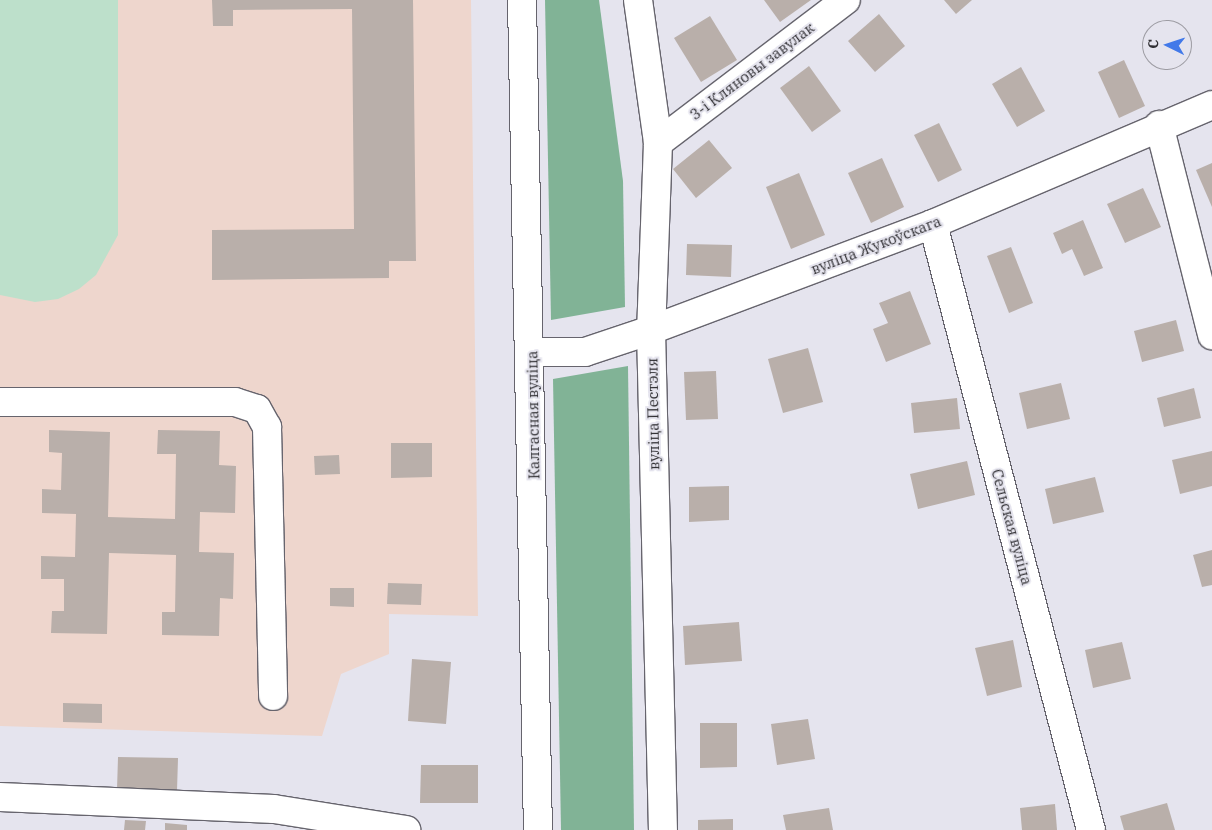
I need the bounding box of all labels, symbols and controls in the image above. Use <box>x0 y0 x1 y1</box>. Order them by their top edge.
street label: 3-і Кляновы завулак <box>686 18 818 124</box>
north arrow <box>1142 20 1192 70</box>
text: С <box>1144 39 1162 49</box>
street label: вуліца Жукоўскага <box>808 212 944 278</box>
street label: Калгасная вуліца <box>523 351 543 479</box>
street label: вуліца Пестэля <box>643 358 663 470</box>
street label: Сельская вуліца <box>988 467 1036 587</box>

